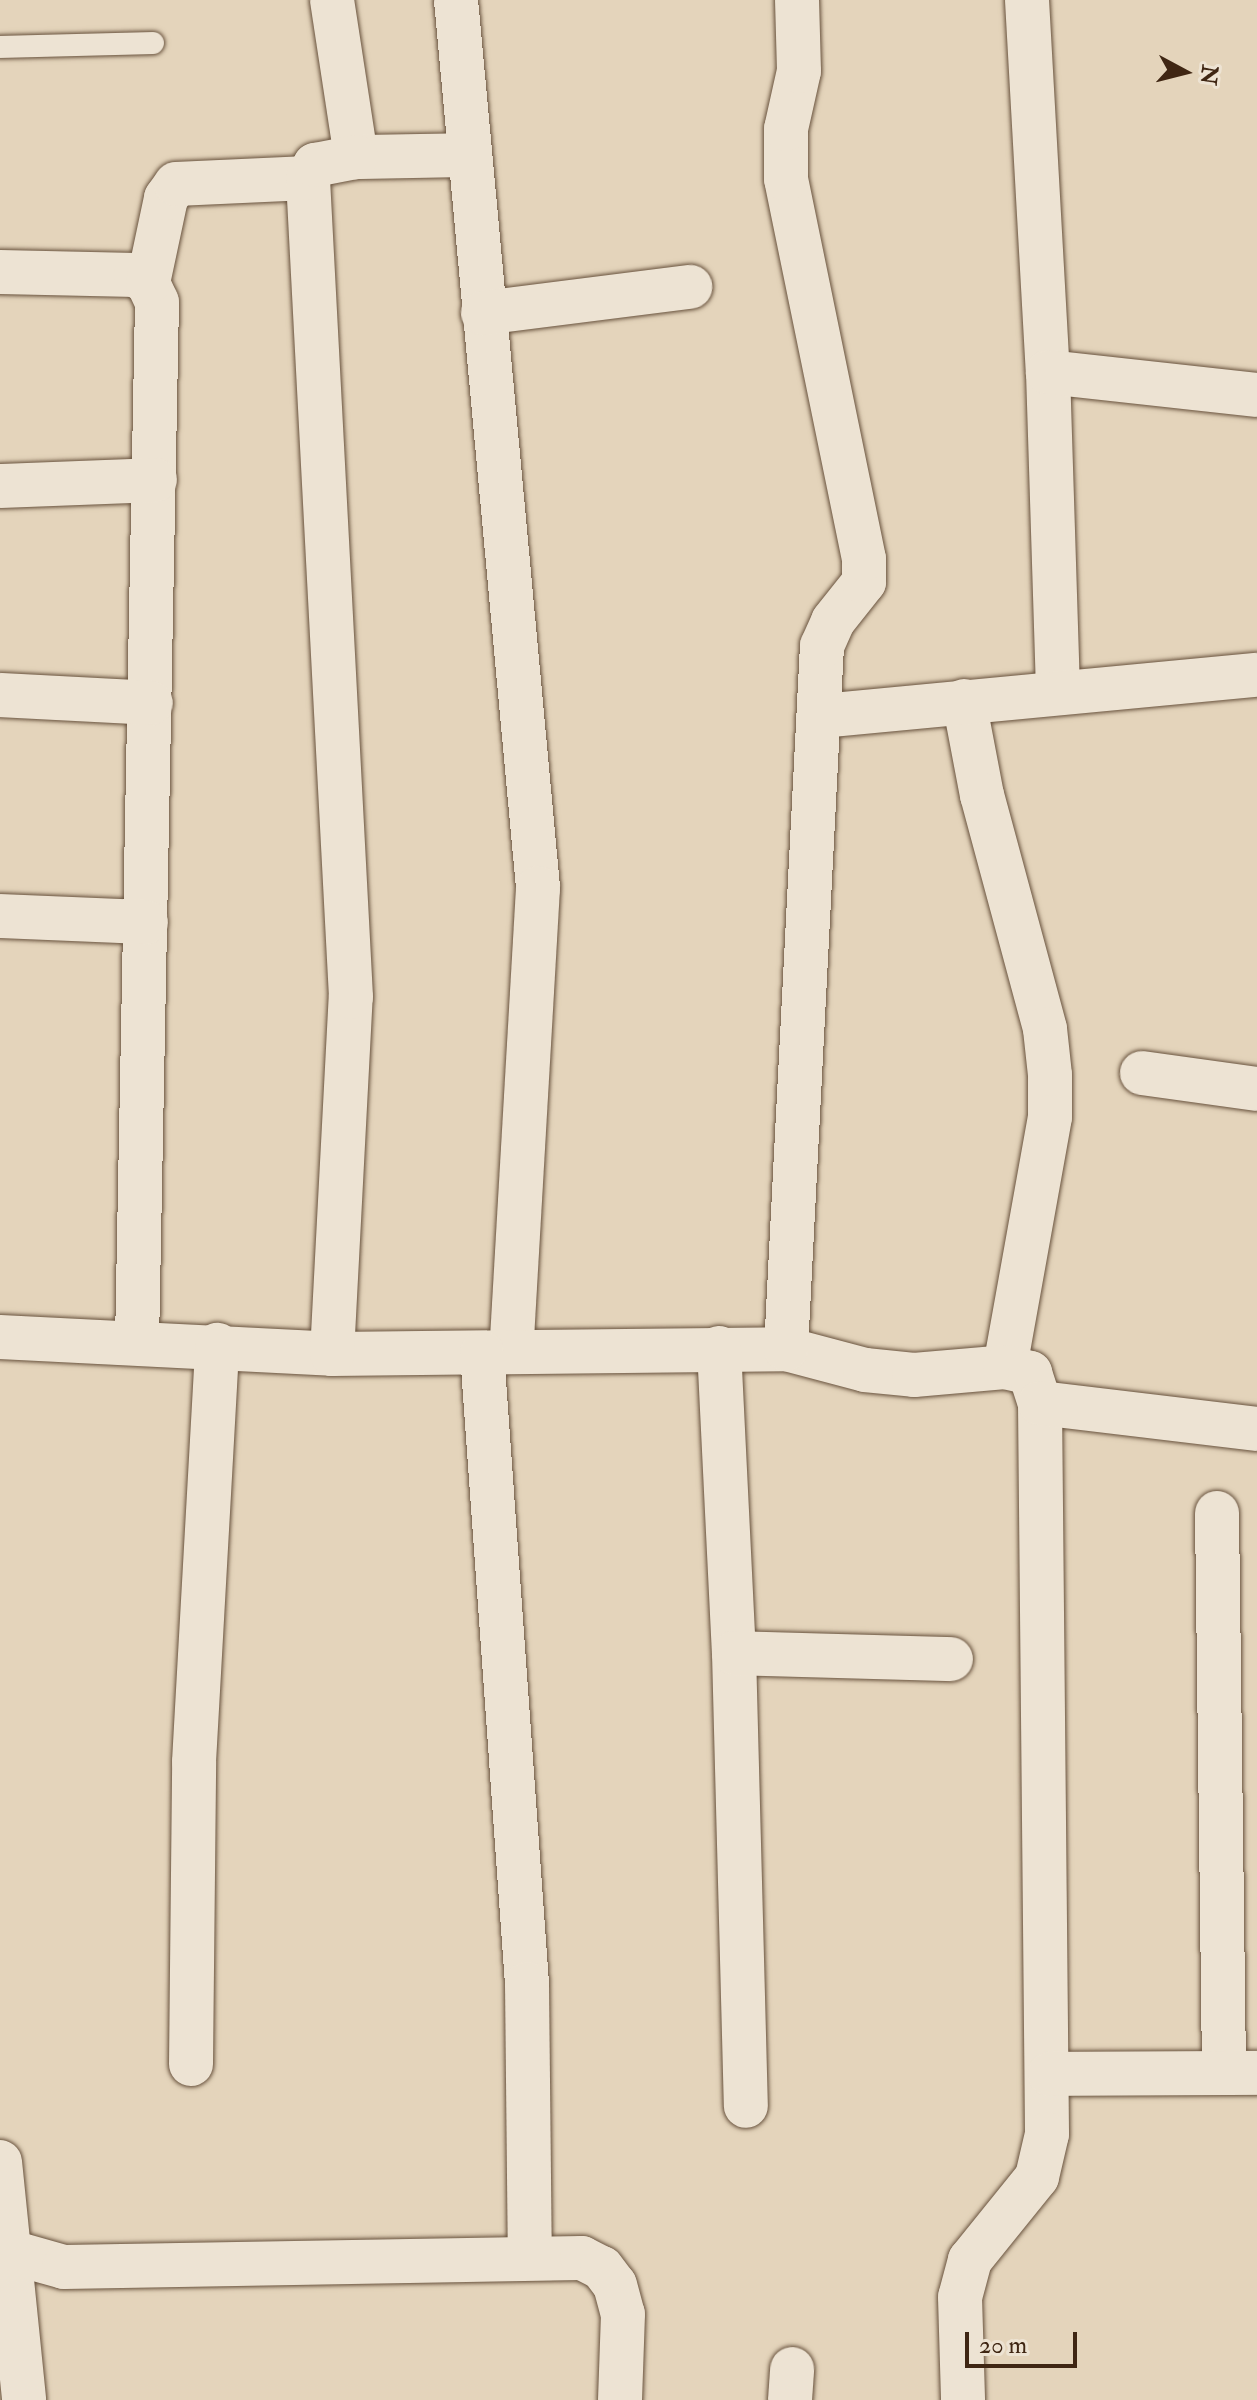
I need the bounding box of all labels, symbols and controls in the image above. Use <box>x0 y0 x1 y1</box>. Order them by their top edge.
north arrow <box>1145 32 1225 112</box>
text: N <box>1194 63 1224 86</box>
scale bar <box>969 2316 1081 2366</box>
text: 20 m <box>979 2330 1027 2361</box>

